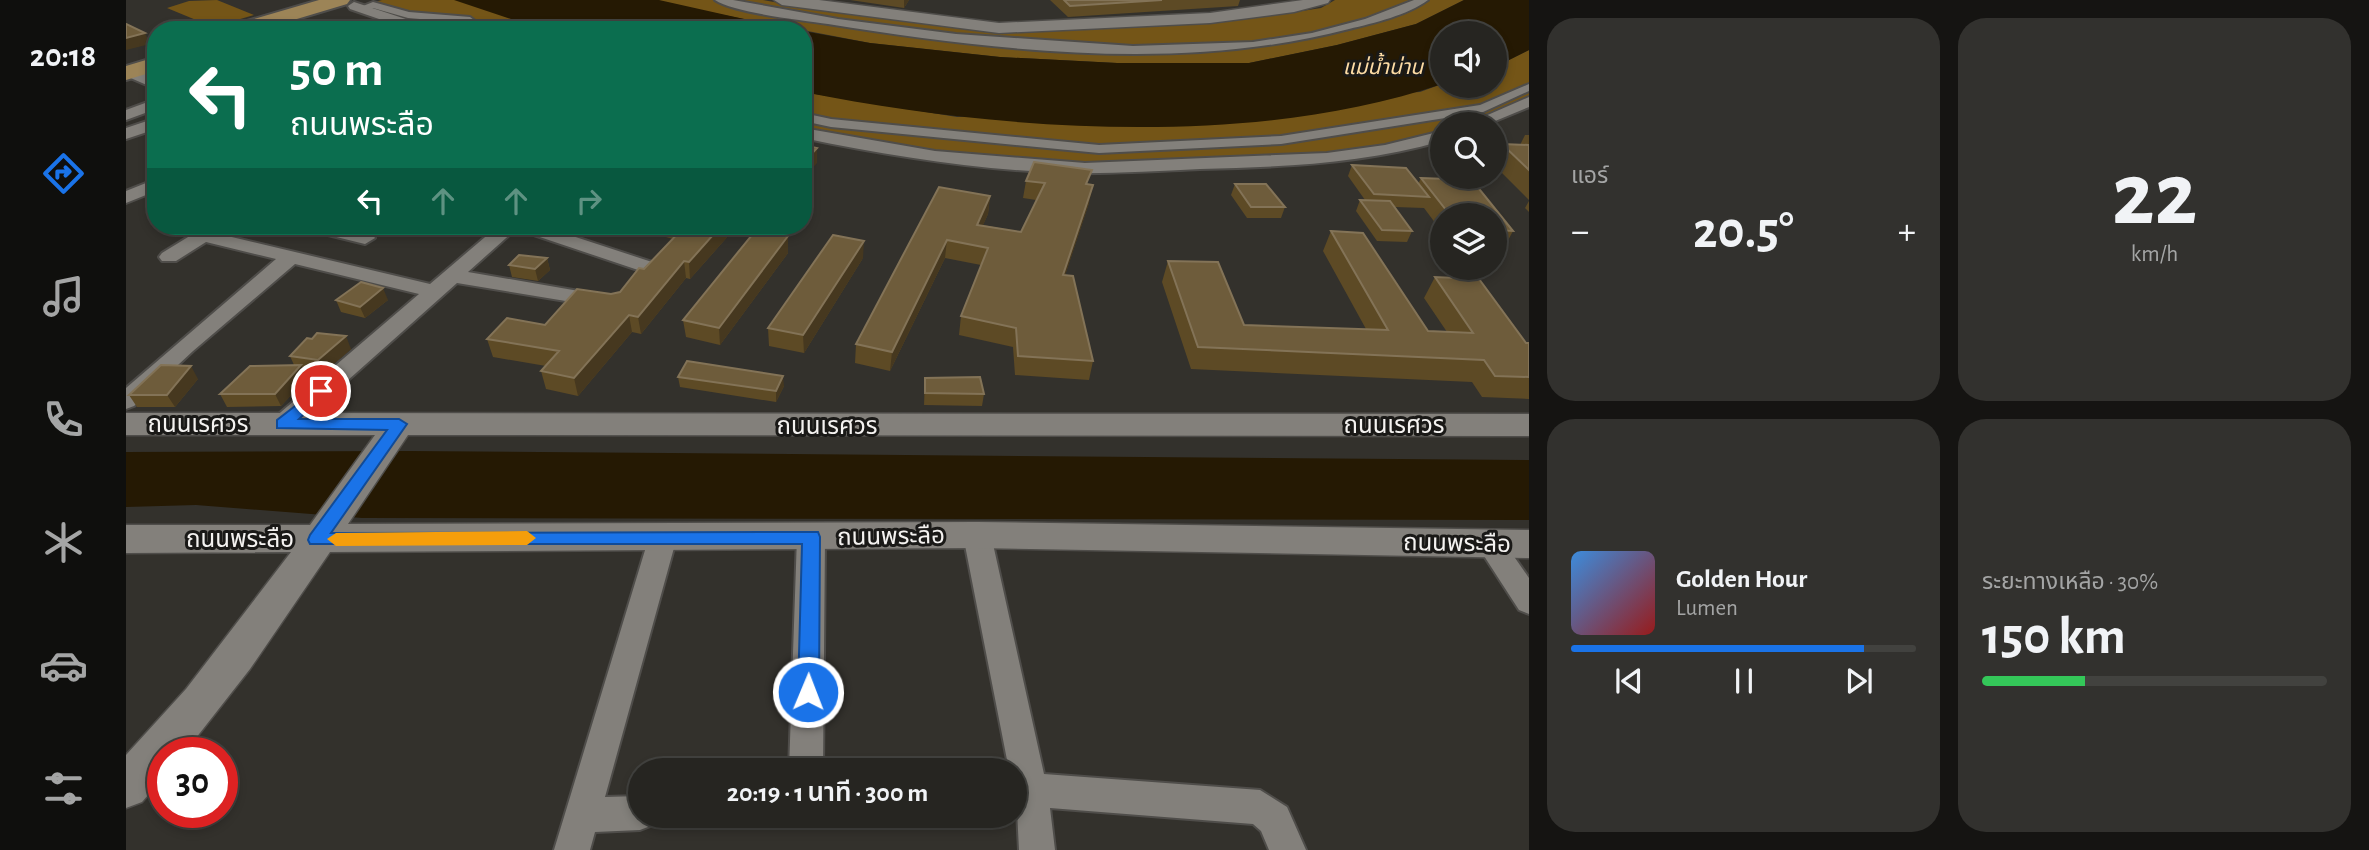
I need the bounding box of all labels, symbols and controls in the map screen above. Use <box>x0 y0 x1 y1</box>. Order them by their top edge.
map controls <box>1430 21 1507 280</box>
button: sound <box>1430 21 1507 98</box>
text: 20:18 <box>30 40 96 72</box>
text: 50 m <box>290 46 384 95</box>
icon: left <box>175 49 266 140</box>
water label: แม่น้ำน่าน <box>1343 52 1424 78</box>
text: ถนนพระลือ <box>290 109 434 141</box>
button: search <box>1430 112 1507 189</box>
icon: directions <box>39 149 88 198</box>
text: 22 <box>2112 150 2197 241</box>
text: แอร์ <box>1571 165 1608 188</box>
icon: left <box>351 182 389 220</box>
icon: ahead <box>424 182 462 220</box>
icon: ahead <box>497 182 535 220</box>
icon: right <box>570 182 608 220</box>
button: layers <box>1430 203 1507 280</box>
text: 20.5° <box>1693 205 1794 257</box>
text: − <box>1571 213 1589 251</box>
text: + <box>1898 213 1916 251</box>
text: km/h <box>2131 243 2178 266</box>
icon: music <box>39 272 88 321</box>
pin <box>291 361 351 421</box>
icon: arrive <box>302 372 340 410</box>
icon: phone <box>39 395 88 444</box>
street label: ถนนเรศวร <box>147 413 249 437</box>
street label: ถนนเรศวร <box>1343 414 1445 438</box>
street label: ถนนเรศวร <box>776 415 878 439</box>
icon: climate <box>39 518 88 567</box>
street label: ถนนพระลือ <box>837 523 945 550</box>
street label: ถนนพระลือ <box>186 527 294 552</box>
street label: ถนนพระลือ <box>1403 530 1511 557</box>
text: Golden Hour <box>1676 566 1807 592</box>
text: ระยะทางเหลือ · 30% <box>1982 571 2158 594</box>
text: Lumen <box>1676 597 1738 620</box>
text: 150 km <box>1982 611 2126 663</box>
icon: car <box>39 641 88 690</box>
position arrow <box>771 655 845 729</box>
icon: previous <box>1610 662 1648 700</box>
icon: pause <box>1725 662 1763 700</box>
icon: next <box>1840 662 1878 700</box>
speed limit sign: 30 <box>147 737 238 828</box>
icon: filters <box>39 764 88 813</box>
text: 20:19 · 1 นาที · 300 m <box>727 780 928 806</box>

